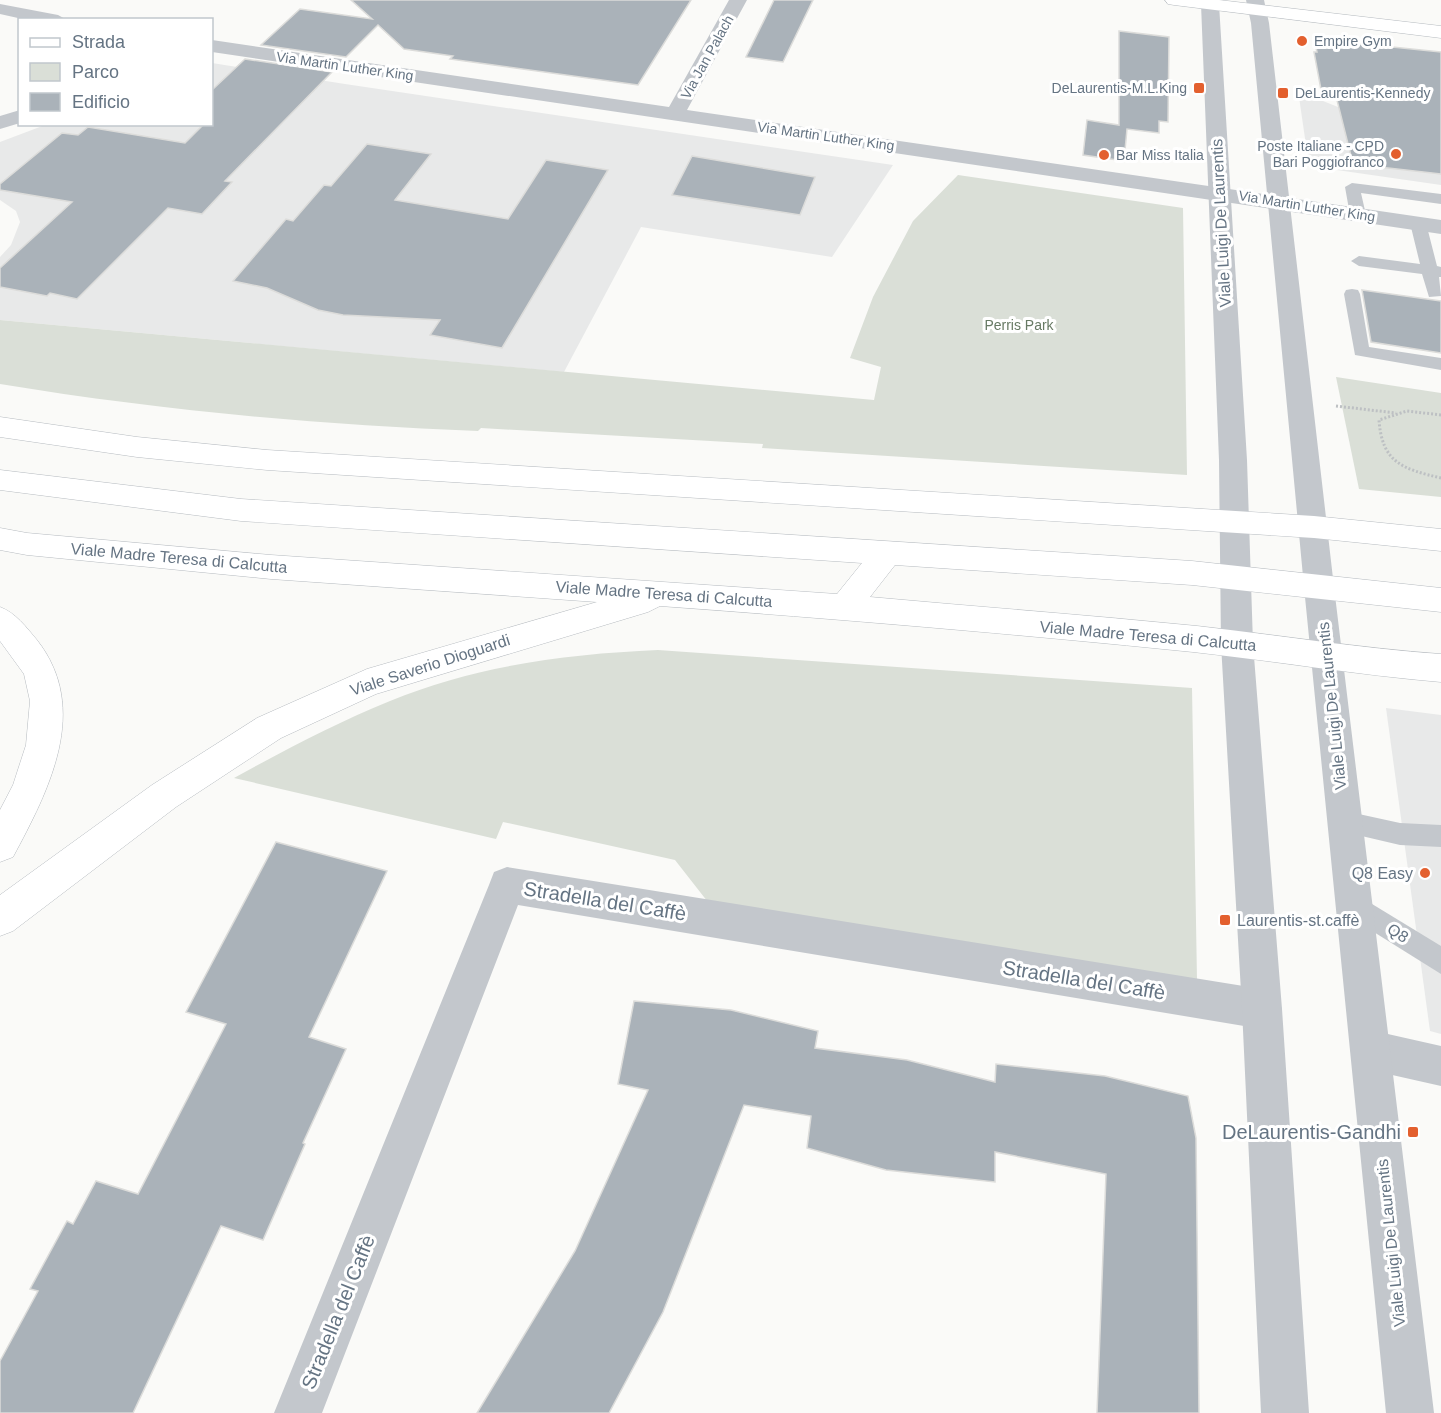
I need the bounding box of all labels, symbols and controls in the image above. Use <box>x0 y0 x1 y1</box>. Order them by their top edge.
street label: Via Jan Palach <box>677 12 737 102</box>
legend <box>18 18 213 126</box>
text: Strada <box>72 32 126 52</box>
place label: Empire Gym <box>1314 33 1392 49</box>
marker: Empire Gym <box>1295 34 1309 48</box>
street label: Via Martin Luther King <box>275 48 415 84</box>
text: Parco <box>72 62 119 82</box>
place label: DeLaurentis-M.L.King <box>1052 80 1187 96</box>
marker: DeLaurentis-M.L.King <box>1192 81 1206 95</box>
place label: DeLaurentis-Kennedy <box>1295 85 1430 101</box>
marker: DeLaurentis-Kennedy <box>1276 86 1290 100</box>
text: Edificio <box>72 92 130 112</box>
street label: Via Martin Luther King <box>756 118 896 154</box>
street label: Viale Luigi De Laurentis <box>1208 138 1234 308</box>
place label: Poste Italiane - CPD Bari Poggiofranco <box>1257 138 1384 170</box>
place label: Bar Miss Italia <box>1116 147 1204 163</box>
marker: Poste Italiane - CPD Bari Poggiofranco <box>1389 147 1403 161</box>
marker: Bar Miss Italia <box>1097 148 1111 162</box>
street label: Via Martin Luther King <box>1237 187 1377 225</box>
park label: Perris Park <box>984 317 1055 333</box>
street label: Viale Madre Teresa di Calcutta <box>70 540 288 576</box>
street label: Viale Madre Teresa di Calcutta <box>555 578 773 610</box>
street label: Viale Madre Teresa di Calcutta <box>1039 618 1257 654</box>
street label: Viale Luigi De Laurentis <box>1315 621 1349 791</box>
street label: Viale Saverio Dioguardi <box>348 631 512 699</box>
place label: Q8 Easy <box>1352 865 1413 882</box>
marker: Q8 Easy <box>1418 866 1432 880</box>
street label: Stradella del Caffè <box>522 877 688 925</box>
place label: Laurentis-st.caffè <box>1237 912 1360 929</box>
marker: Laurentis-st.caffè <box>1218 913 1232 927</box>
street label: Q8 <box>1384 920 1412 946</box>
street label: Stradella del Caffè <box>1001 956 1167 1004</box>
place label: DeLaurentis-Gandhi <box>1222 1121 1401 1143</box>
marker: DeLaurentis-Gandhi <box>1406 1125 1420 1139</box>
street label: Viale Luigi De Laurentis <box>1374 1158 1408 1328</box>
street label: Stradella del Caffè <box>297 1232 379 1392</box>

